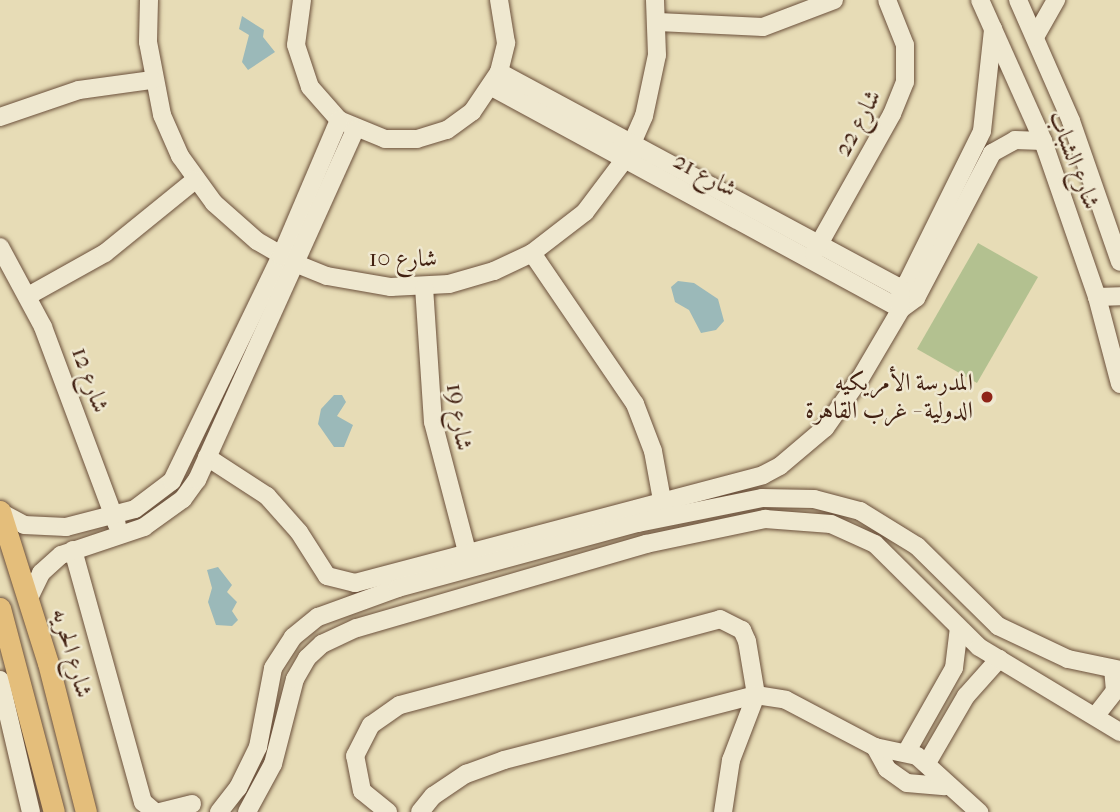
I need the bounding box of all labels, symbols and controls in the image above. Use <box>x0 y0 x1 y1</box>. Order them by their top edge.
street label: شارع 22 <box>829 85 887 161</box>
street label: شارع الشباب <box>1042 107 1106 213</box>
street label: شارع 21 <box>668 146 742 204</box>
street label: شارع 10 <box>369 245 437 273</box>
street label: شارع 12 <box>65 343 115 417</box>
place label: المدرسة الأمريكيه الدولية - غرب القاهرة <box>805 369 973 425</box>
street label: شارع 19 <box>439 381 479 453</box>
marker: المدرسة الأمريكيه الدولية - غرب القاهرة <box>979 389 995 405</box>
street label: شارع الحريه <box>45 605 99 701</box>

